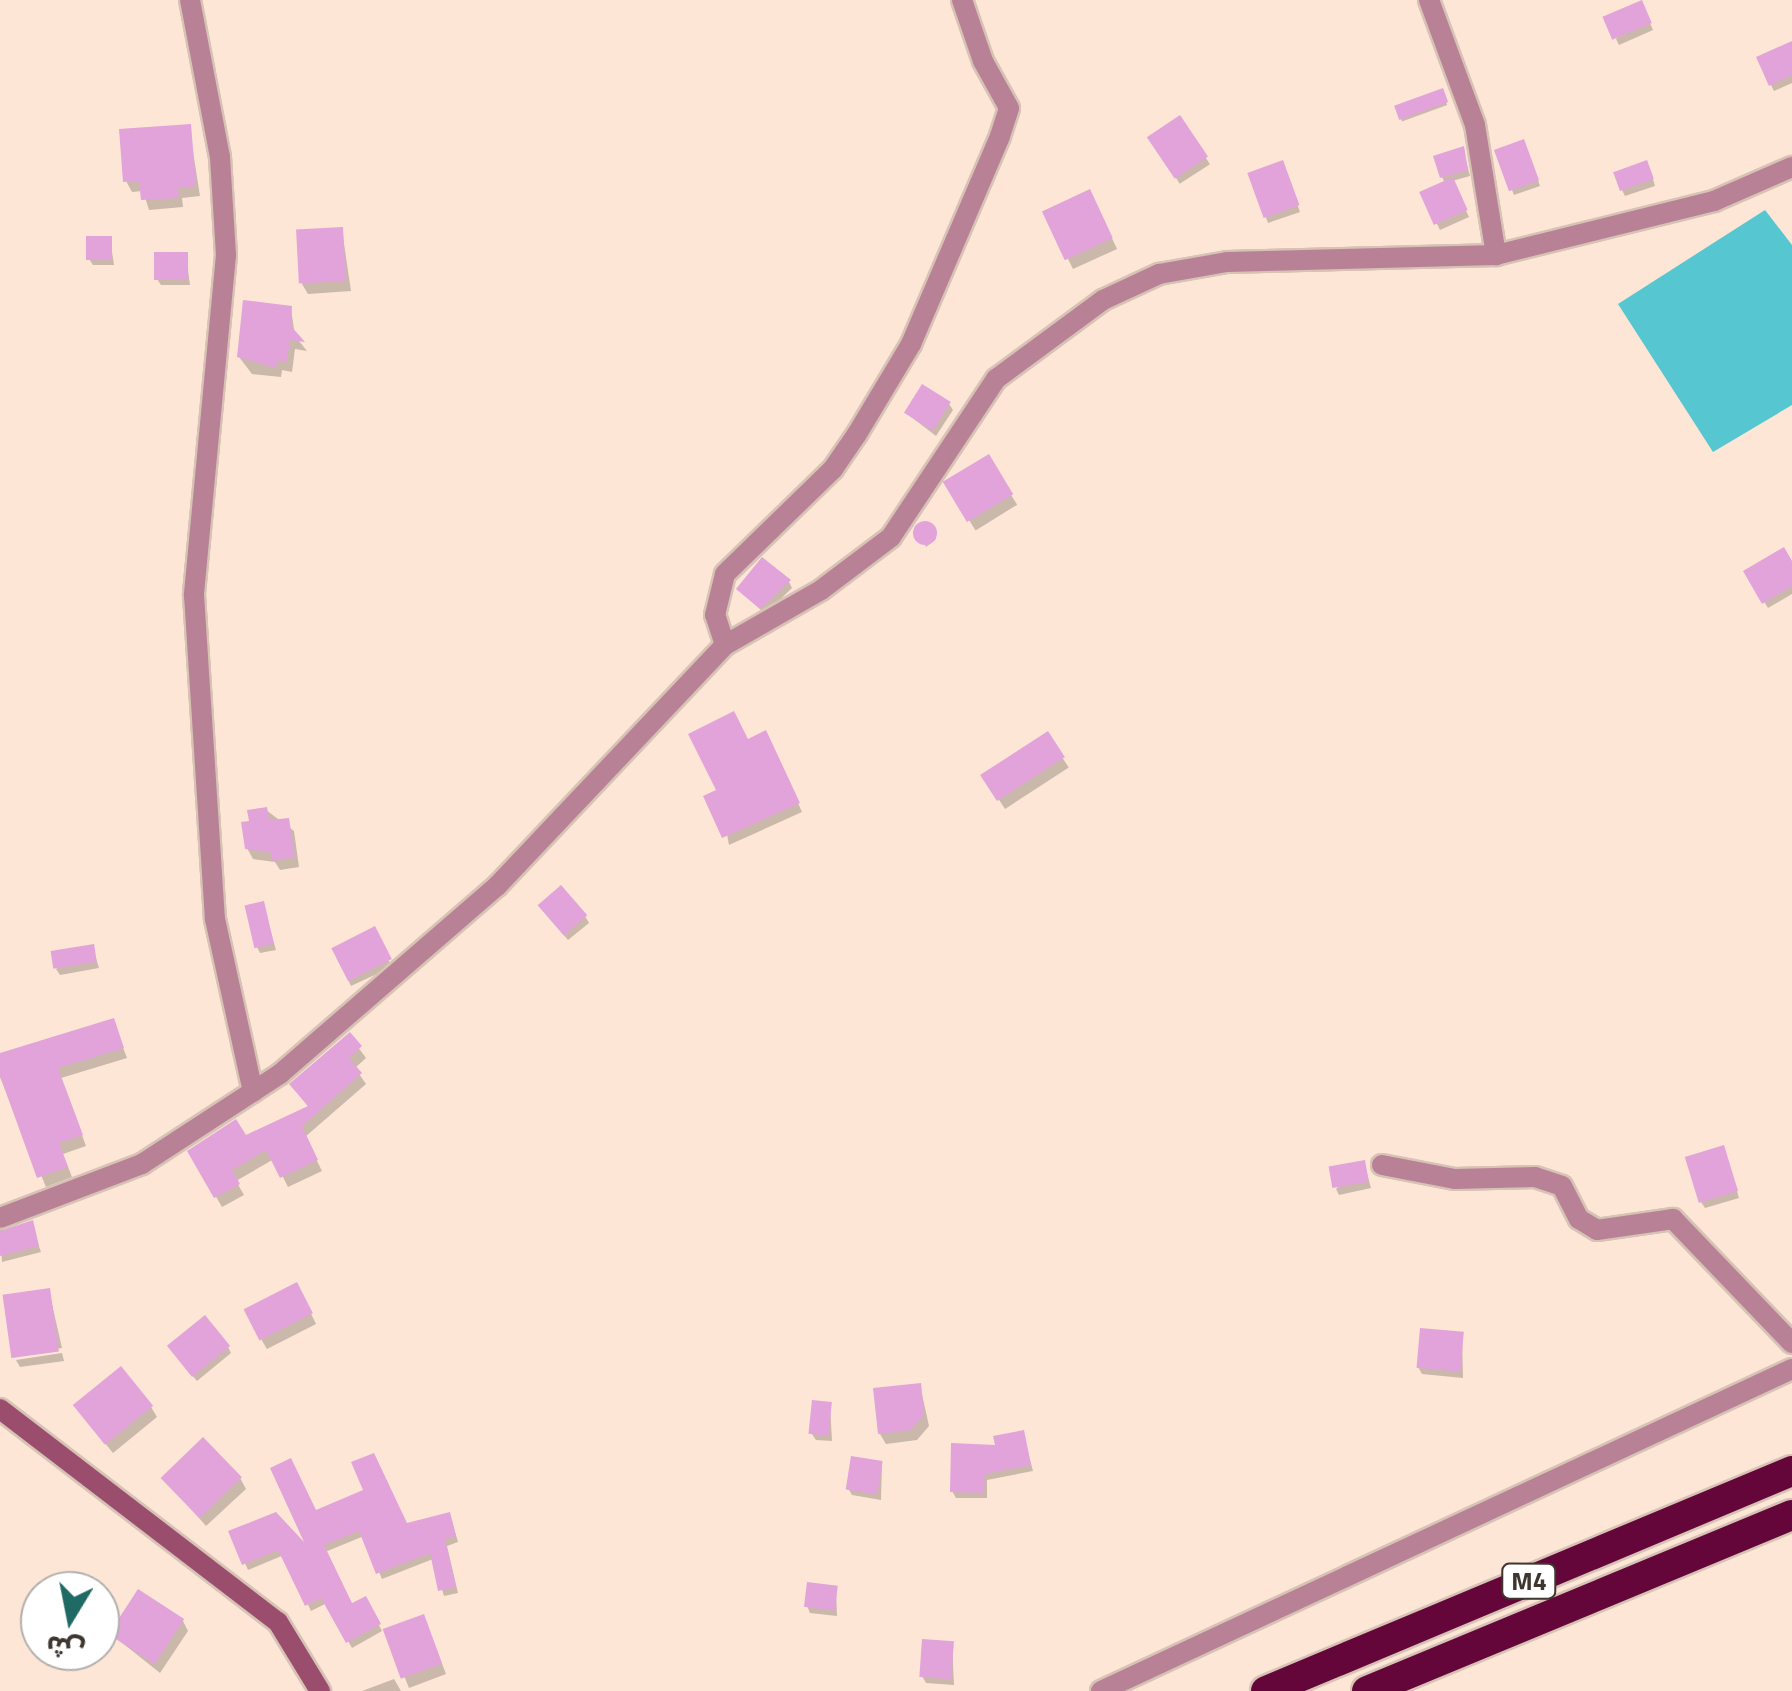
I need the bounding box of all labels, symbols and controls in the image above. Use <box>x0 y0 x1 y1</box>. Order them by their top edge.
road number: M4 <box>1499 1561 1559 1601</box>
north arrow <box>20 1571 120 1671</box>
text: ش <box>42 1625 88 1674</box>

